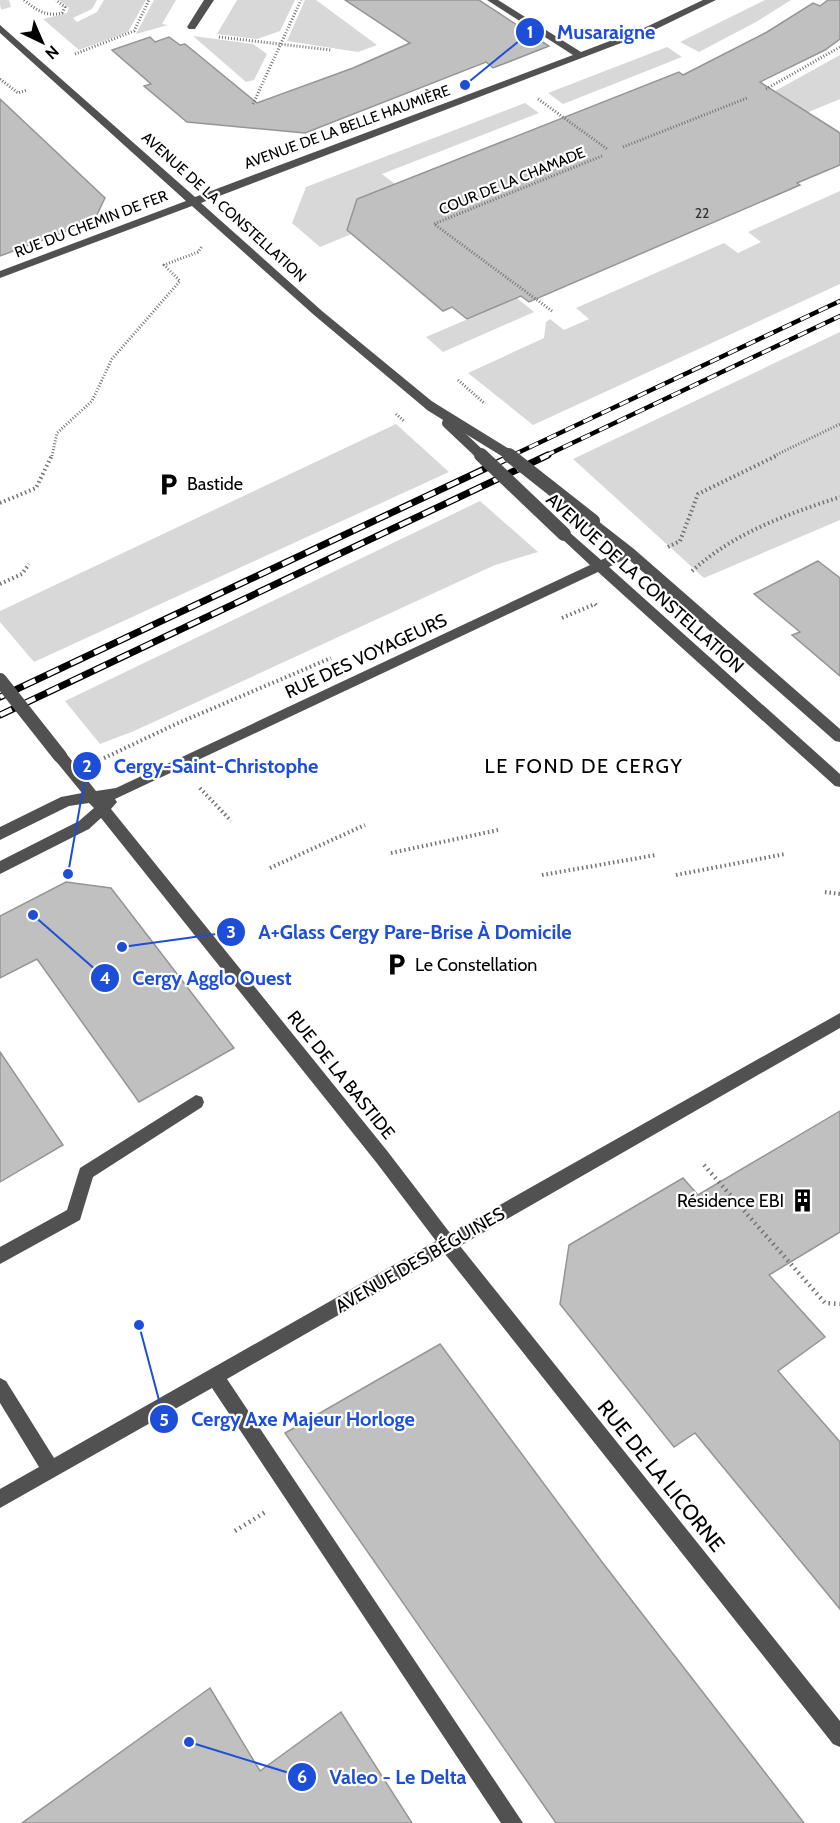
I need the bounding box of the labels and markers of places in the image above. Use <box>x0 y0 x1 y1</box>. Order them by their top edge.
callout: Musaraigne <box>515 13 668 51</box>
parking icon: Bastide <box>156 471 182 497</box>
place label: Bastide <box>187 473 243 495</box>
callout: Cergy-Saint-Christophe <box>72 747 330 785</box>
callout: A+Glass Cergy Pare-Brise À Domicile <box>216 913 583 951</box>
parking icon: Le Constellation <box>384 952 410 978</box>
place label: Le Constellation <box>415 954 537 976</box>
callout: Cergy Agglo Ouest <box>90 959 303 997</box>
building icon: Résidence EBI <box>789 1188 815 1214</box>
place label: Résidence EBI <box>677 1190 784 1212</box>
callout: Cergy Axe Majeur Horloge <box>149 1400 426 1438</box>
callout: Valeo - Le Delta <box>287 1758 478 1796</box>

